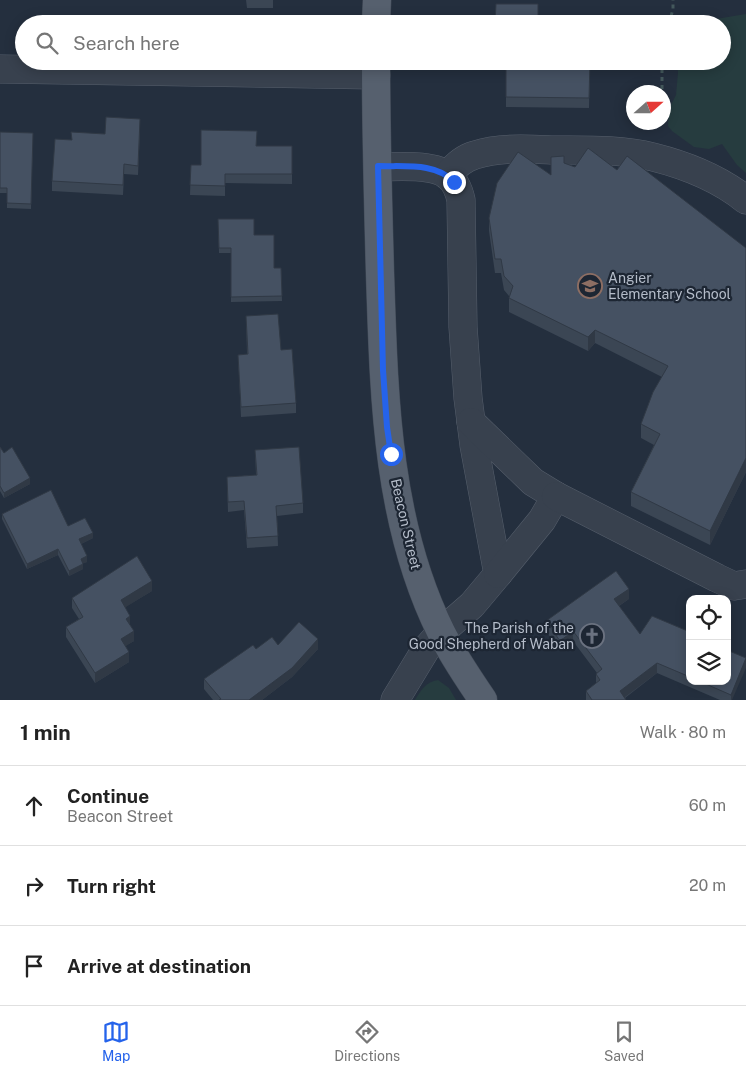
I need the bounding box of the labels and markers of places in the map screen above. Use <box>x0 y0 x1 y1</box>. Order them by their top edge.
place label: Angier Elementary School <box>608 270 731 302</box>
school or university icon: Angier Elementary School <box>577 273 603 299</box>
place label: The Parish of the Good Shepherd of Waban <box>409 620 574 652</box>
church icon: The Parish of the Good Shepherd of Waban <box>579 623 605 649</box>

